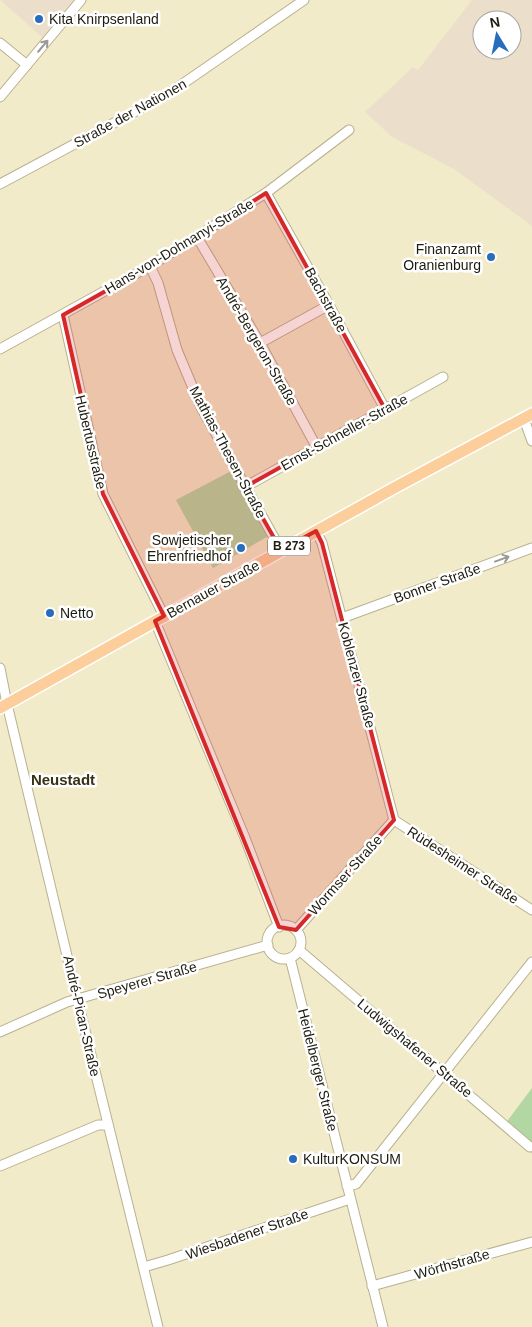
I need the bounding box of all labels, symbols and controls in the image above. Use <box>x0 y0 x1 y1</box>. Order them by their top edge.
north arrow <box>472 10 522 60</box>
place label: Kita Knirpsenland <box>49 11 159 27</box>
marker: Kita Knirpsenland <box>33 13 45 25</box>
text: N <box>488 13 501 31</box>
one-way arrow <box>37 40 48 53</box>
street label: Straße der Nationen <box>71 75 189 151</box>
street label: Hans-von-Dohnanyi-Straße <box>102 195 256 297</box>
place label: Finanzamt Oranienburg <box>403 241 481 273</box>
marker: Finanzamt Oranienburg <box>485 251 497 263</box>
street label: Bachstraße <box>302 265 350 335</box>
street label: André-Bergeron-Straße <box>213 274 301 409</box>
street label: Mathias-Thesen-Straße <box>186 383 270 521</box>
street label: Ernst-Schneller-Straße <box>278 390 410 474</box>
street label: Hubertusstraße <box>72 393 110 491</box>
place label: Sowjetischer Ehrenfriedhof <box>147 532 231 564</box>
road number: B 273 <box>268 536 310 556</box>
marker: Sowjetischer Ehrenfriedhof <box>235 542 247 554</box>
one-way arrow <box>494 554 510 563</box>
street label: Bernauer Straße <box>164 557 262 621</box>
street label: Bonner Straße <box>391 560 483 606</box>
place label: Netto <box>60 605 94 621</box>
marker: Netto <box>44 607 56 619</box>
street label: Koblenzer Straße <box>335 620 379 730</box>
district label: Neustadt <box>31 771 95 788</box>
street label: Rüdesheimer Straße <box>404 823 522 907</box>
street label: Wormser Straße <box>305 831 385 918</box>
street label: André-Pican-Straße <box>60 954 104 1078</box>
street label: Speyerer Straße <box>95 958 199 1002</box>
street label: Ludwigshafener Straße <box>354 995 476 1101</box>
street label: Heidelberger Straße <box>295 1007 341 1133</box>
place label: KulturKONSUM <box>303 1151 401 1167</box>
marker: KulturKONSUM <box>287 1153 299 1165</box>
street label: Wiesbadener Straße <box>184 1205 310 1262</box>
street label: Wörthstraße <box>413 1246 491 1282</box>

